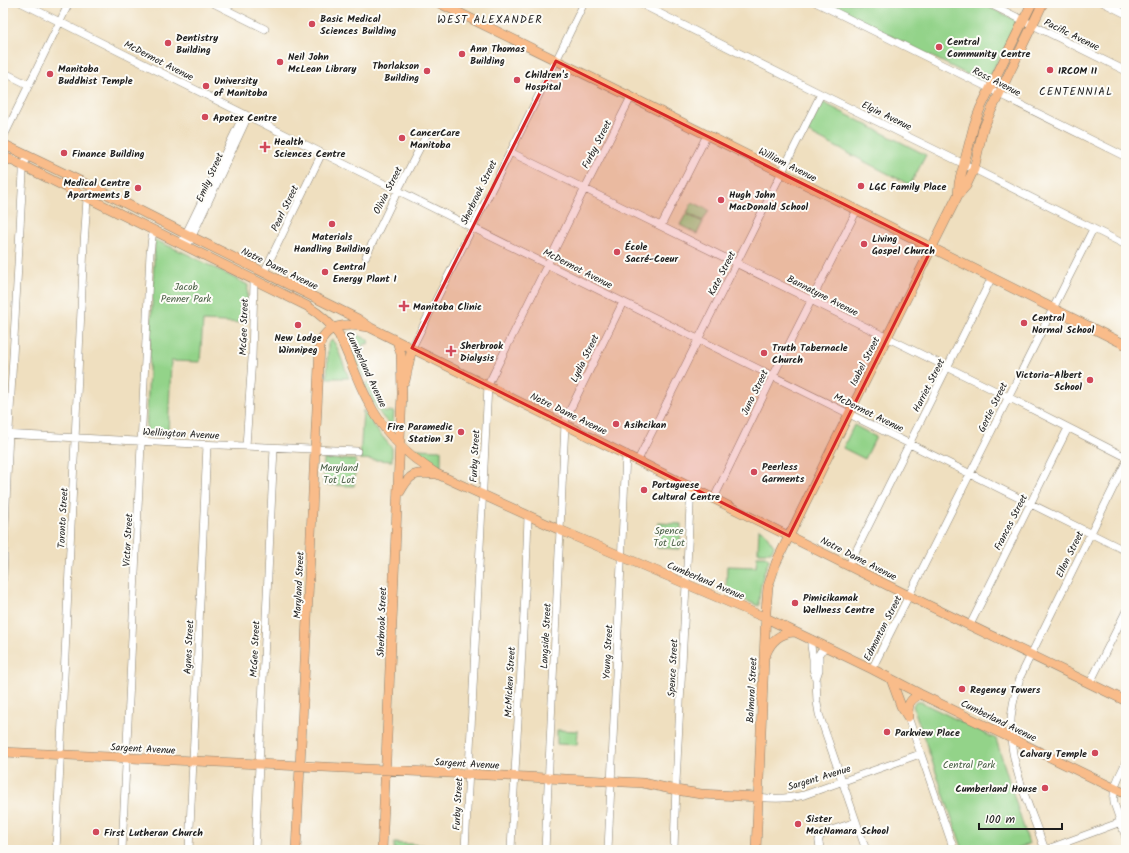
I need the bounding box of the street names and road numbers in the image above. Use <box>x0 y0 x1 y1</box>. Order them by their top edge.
street label: Pacific Avenue <box>1041 15 1103 55</box>
street label: McDermot Avenue <box>121 36 197 86</box>
street label: Ross Avenue <box>970 63 1024 101</box>
street label: Elgin Avenue <box>859 97 915 135</box>
street label: Furby Street <box>578 117 616 172</box>
street label: William Avenue <box>756 143 820 187</box>
street label: Emily Street <box>192 150 228 205</box>
street label: Sherbrook Street <box>456 157 502 227</box>
street label: Olivia Street <box>369 164 407 217</box>
street label: Pearl Street <box>267 182 303 234</box>
street label: Notre Dame Avenue <box>238 243 321 295</box>
street label: McDermot Avenue <box>540 244 616 294</box>
street label: Kate Street <box>704 248 740 299</box>
street label: Bannatyne Avenue <box>784 271 861 321</box>
street label: McGee Street <box>235 298 253 356</box>
street label: Cumberland Avenue <box>341 329 391 411</box>
street label: Lydia Street <box>566 332 603 385</box>
street label: Isabel Street <box>846 334 884 389</box>
street label: Harriet Street <box>909 356 949 415</box>
street label: Juno Street <box>737 367 773 418</box>
street label: Gertie Street <box>974 380 1012 435</box>
street label: Notre Dame Avenue <box>527 388 610 440</box>
street label: McDermot Avenue <box>831 389 907 437</box>
street label: Wellington Avenue <box>142 424 220 444</box>
street label: Furby Street <box>466 429 484 483</box>
street label: Toronto Street <box>53 487 73 549</box>
street label: Frances Street <box>990 491 1032 553</box>
street label: Victor Street <box>119 513 137 567</box>
street label: Ellen Street <box>1052 528 1088 580</box>
street label: Notre Dame Avenue <box>817 533 900 585</box>
street label: Maryland Street <box>289 551 309 619</box>
street label: Cumberland Avenue <box>664 557 747 605</box>
street label: Sherbrook Street <box>373 587 391 657</box>
street label: Edmonton Street <box>859 593 906 664</box>
street label: Langside Street <box>536 603 556 669</box>
street label: Agnes Street <box>180 619 198 675</box>
street label: McGee Street <box>246 620 264 678</box>
street label: Young Street <box>599 624 617 680</box>
street label: Spence Street <box>663 638 683 698</box>
street label: McMicken Street <box>500 646 520 718</box>
street label: Balmoral Street <box>742 657 762 723</box>
street label: Cumberland Avenue <box>958 696 1040 746</box>
street label: Sargent Avenue <box>110 739 176 759</box>
street label: Sargent Avenue <box>434 754 500 774</box>
street label: Sargent Avenue <box>786 761 853 795</box>
street label: Furby Street <box>449 777 467 831</box>

